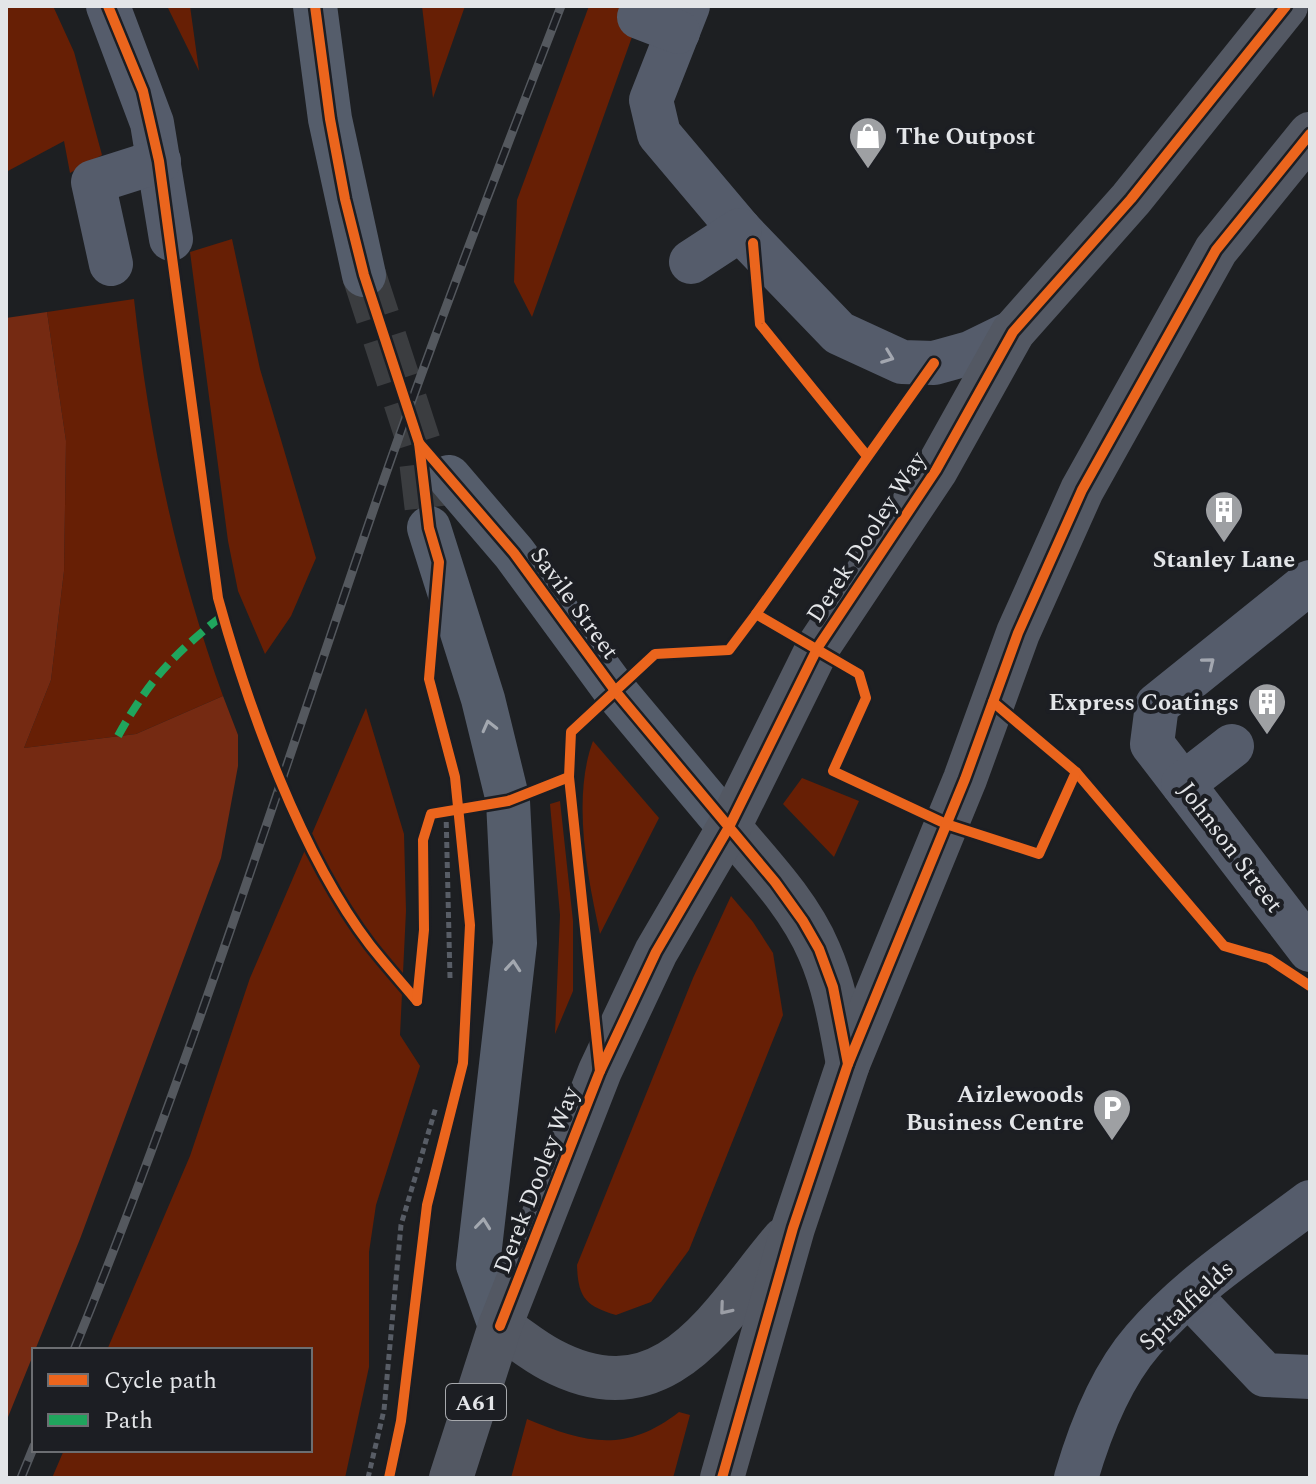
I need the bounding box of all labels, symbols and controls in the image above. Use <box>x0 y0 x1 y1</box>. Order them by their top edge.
shop icon: The Outpost <box>847 115 889 170</box>
place label: The Outpost <box>896 119 1035 155</box>
one-way arrow <box>880 347 894 364</box>
street label: Derek Dooley Way <box>798 444 937 630</box>
building icon: Stanley Lane <box>1203 489 1245 544</box>
street label: Savile Street <box>521 540 627 667</box>
place label: Stanley Lane <box>1153 542 1295 578</box>
one-way arrow <box>1200 658 1214 673</box>
building icon: Express Coatings <box>1246 681 1288 736</box>
place label: Express Coatings <box>1048 685 1239 721</box>
one-way arrow <box>482 719 499 733</box>
street label: Johnson Street <box>1169 774 1292 921</box>
one-way arrow <box>504 959 521 972</box>
place label: Aizlewoods Business Centre <box>906 1077 1084 1141</box>
street label: Derek Dooley Way <box>485 1080 590 1279</box>
parking icon: Aizlewoods Business Centre <box>1091 1087 1133 1142</box>
one-way arrow <box>474 1217 491 1230</box>
street label: Spitalfields <box>1131 1252 1243 1360</box>
one-way arrow <box>720 1300 735 1314</box>
legend <box>32 1348 312 1452</box>
text: Cycle path <box>104 1363 217 1399</box>
road number: A61 <box>446 1384 506 1420</box>
text: Path <box>104 1403 153 1439</box>

